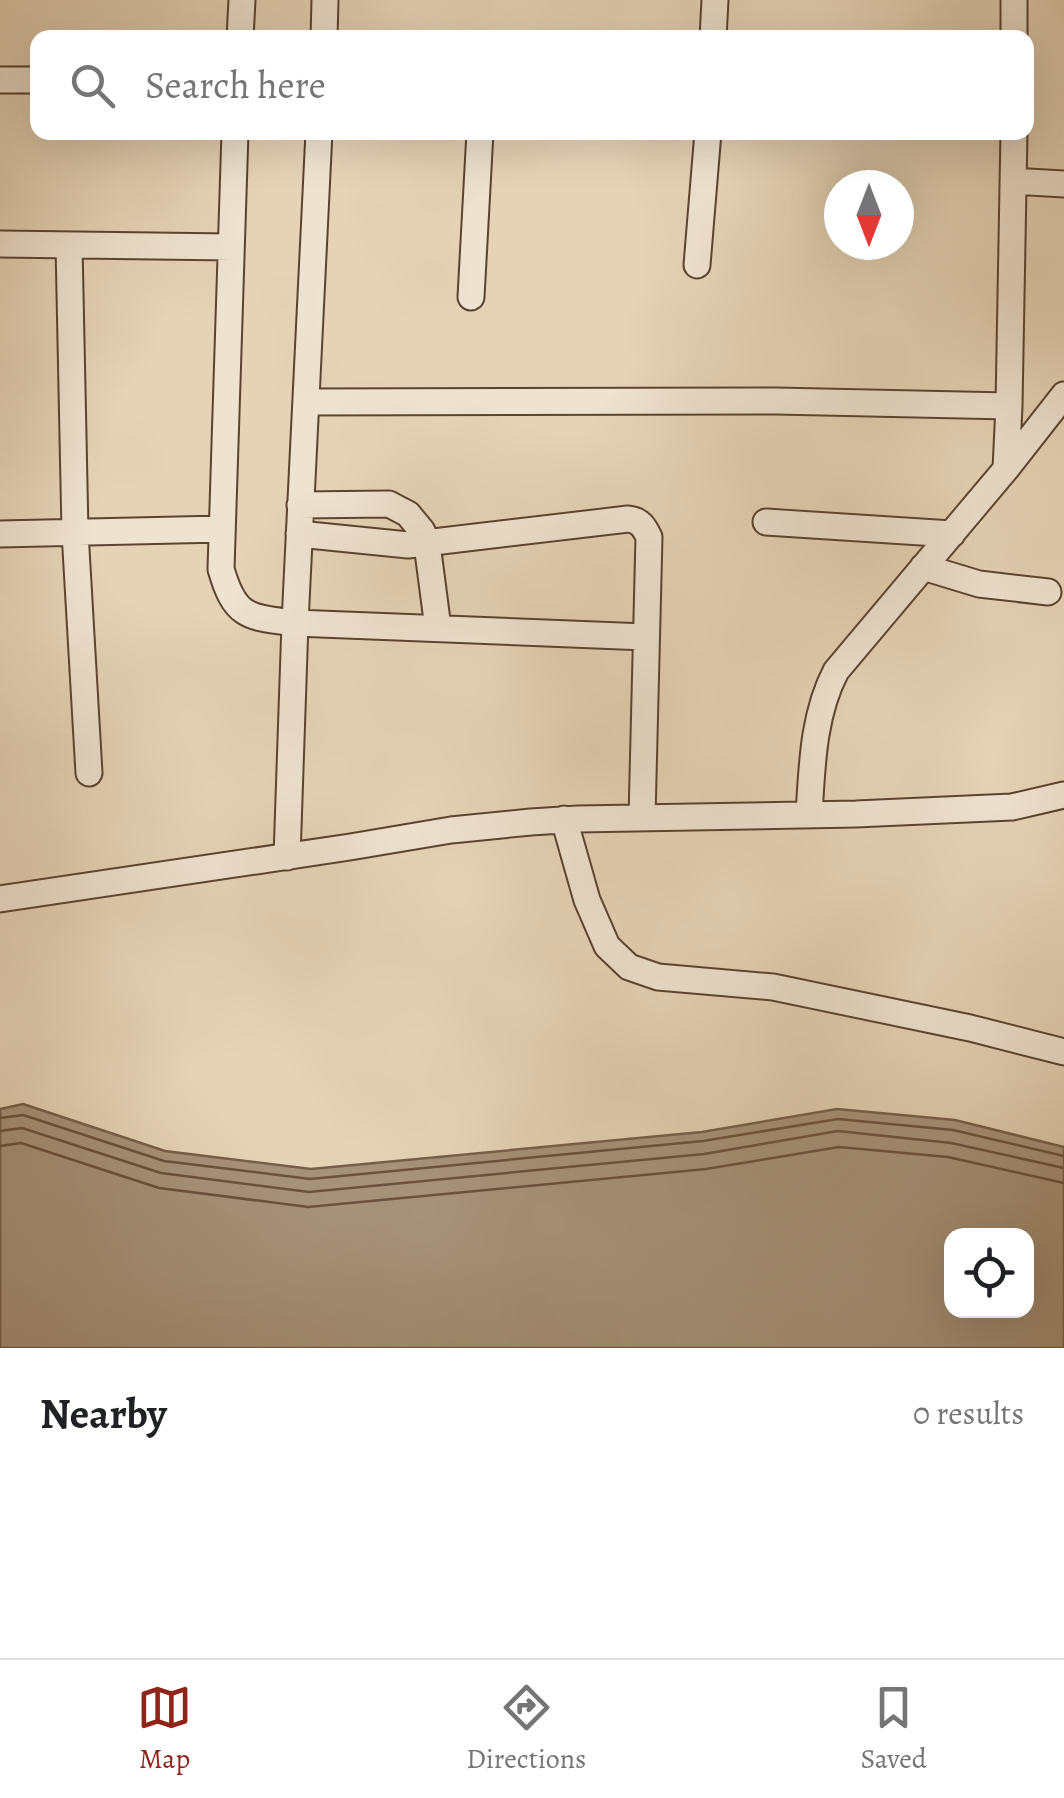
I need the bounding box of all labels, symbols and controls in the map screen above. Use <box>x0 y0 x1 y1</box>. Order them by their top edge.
search box <box>30 30 1034 140</box>
icon: search <box>65 58 120 113</box>
text: Search here <box>145 59 326 111</box>
north arrow <box>824 170 914 260</box>
map controls <box>944 1228 1034 1318</box>
button: locate <box>944 1228 1034 1318</box>
text: Nearby <box>40 1385 167 1442</box>
text: 0 results <box>913 1391 1024 1435</box>
tab: Map <box>137 1680 192 1778</box>
tab: Directions <box>466 1680 586 1778</box>
tab: Saved <box>861 1680 927 1778</box>

